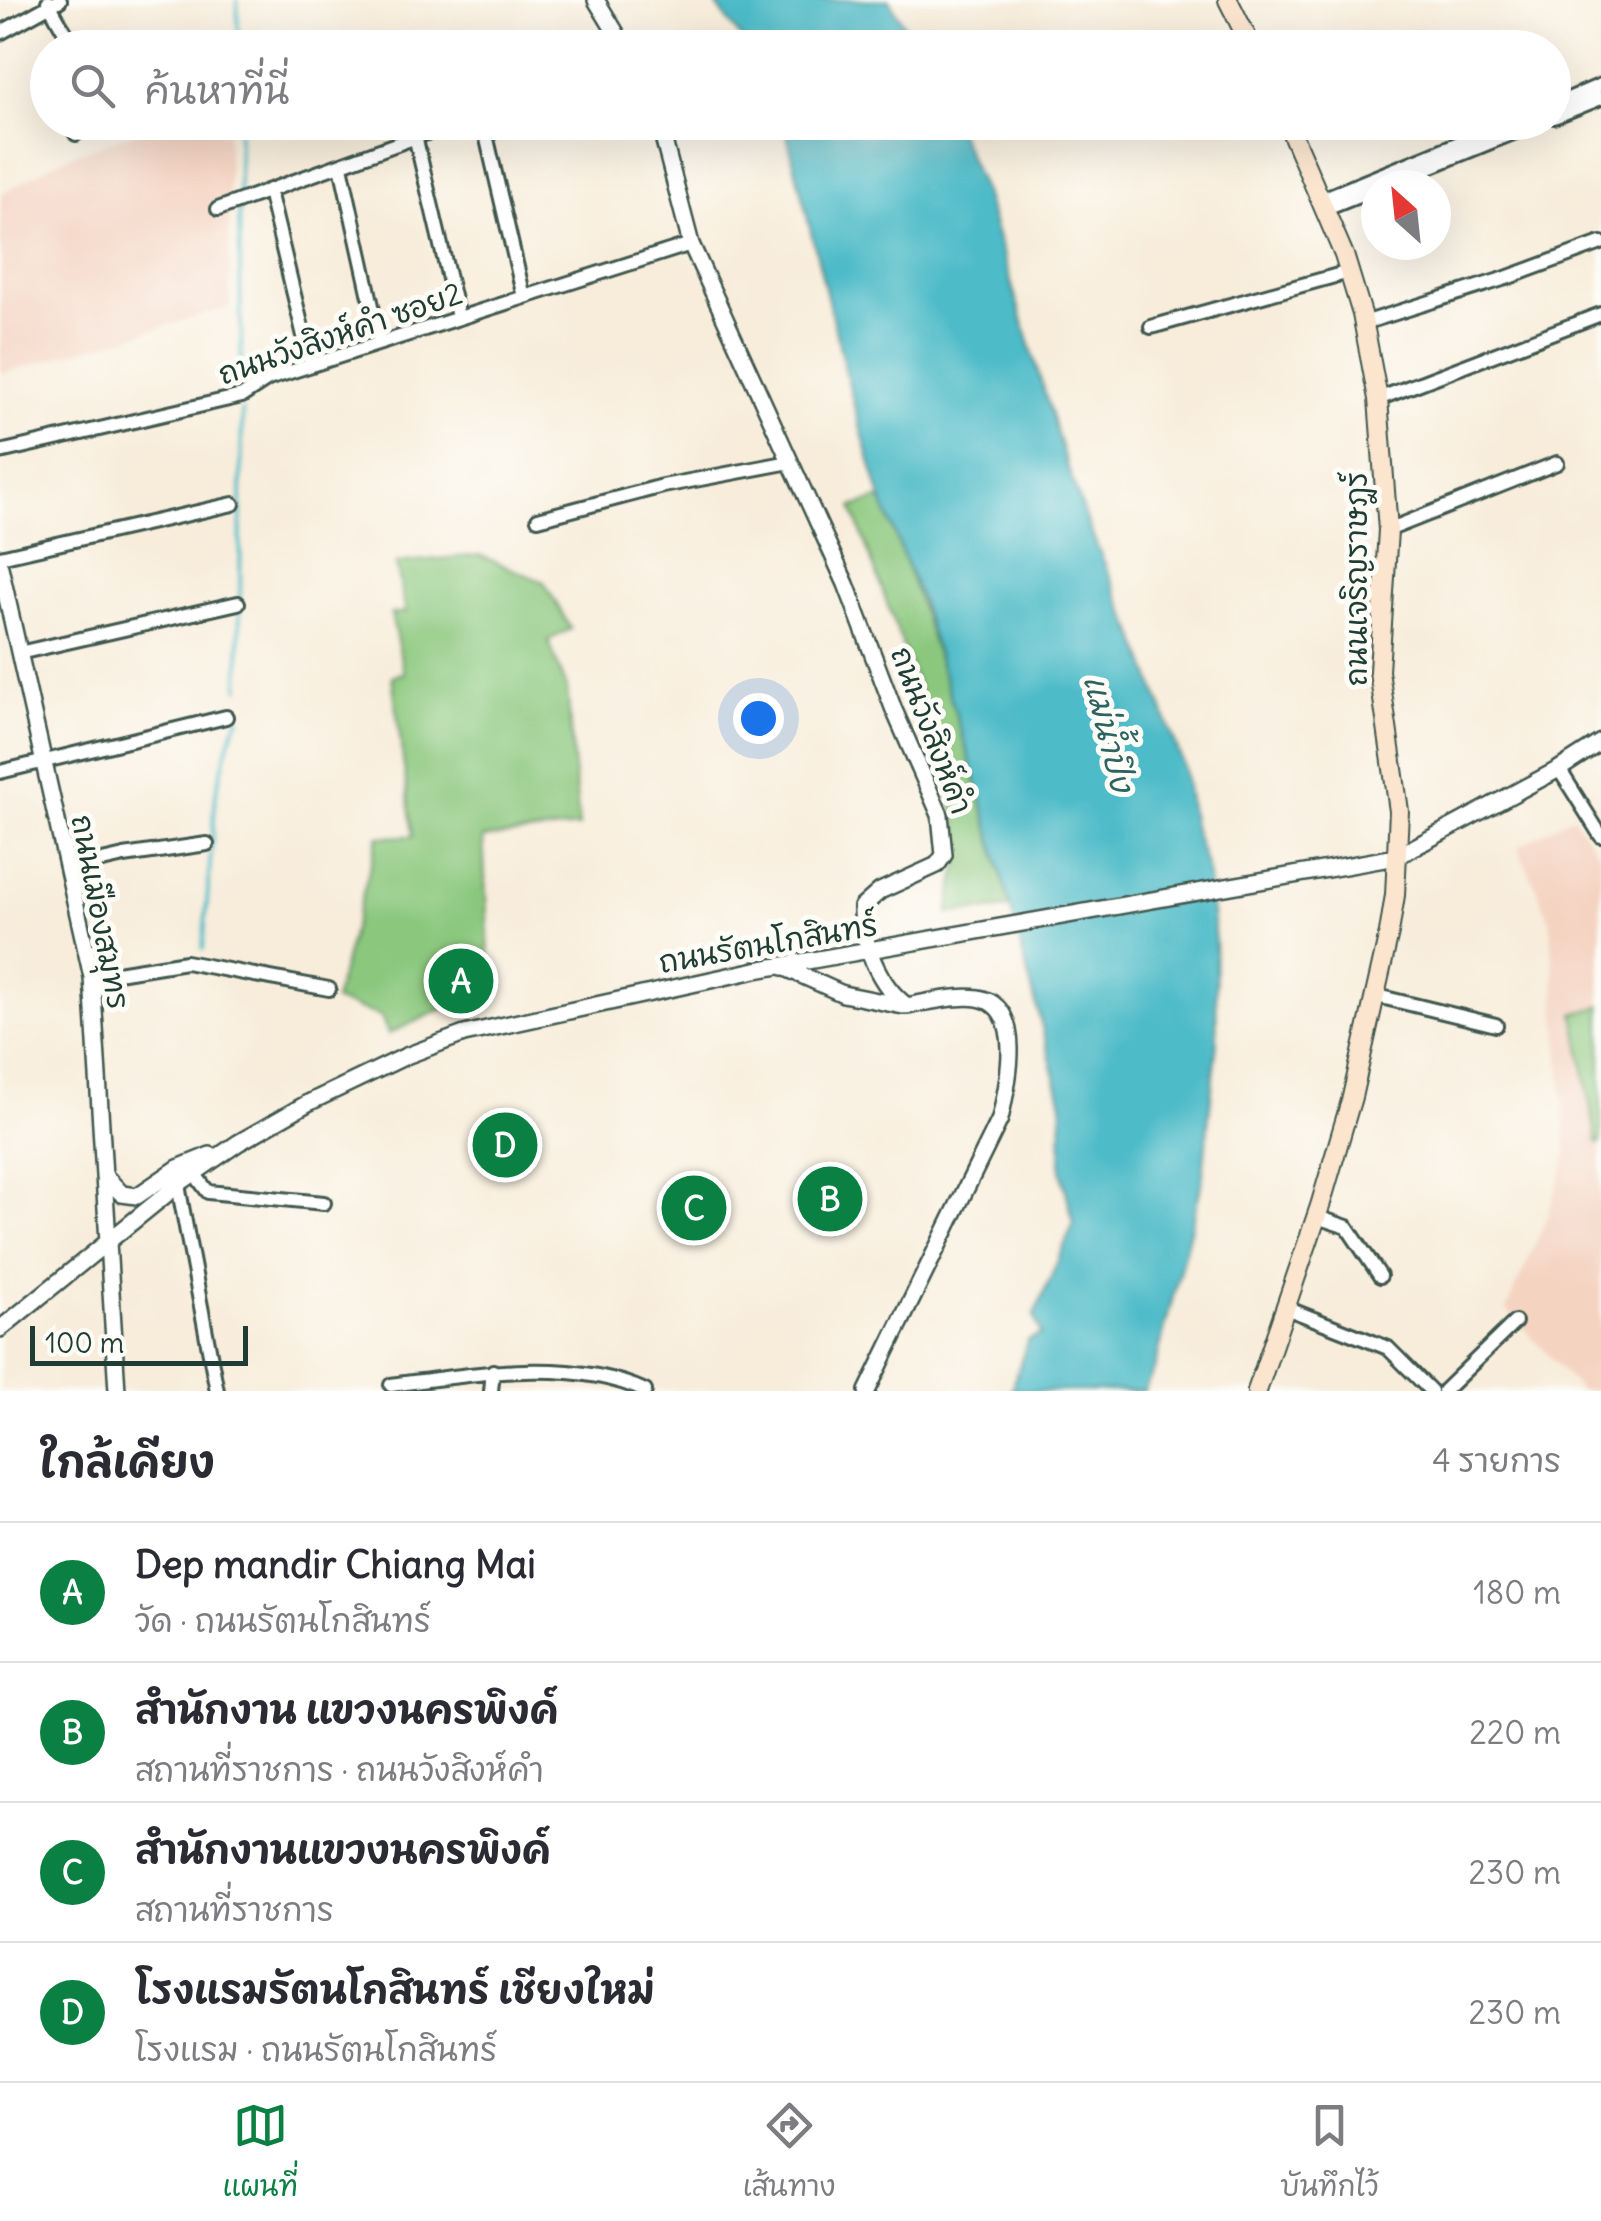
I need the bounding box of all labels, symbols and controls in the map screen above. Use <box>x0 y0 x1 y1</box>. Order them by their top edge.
search box <box>30 30 1571 140</box>
icon: search <box>65 58 120 113</box>
text: ค้นหาที่นี่ <box>145 67 289 114</box>
north arrow <box>1361 170 1451 260</box>
street label: ถนนวังสิงห์คำ ซอย2 <box>213 273 467 393</box>
street label: ถนนเจริญราษฎร์ <box>1337 472 1377 686</box>
street label: ถนนวังสิงห์คำ <box>883 641 981 819</box>
water label: แม่น้ำปิง <box>1075 668 1152 798</box>
your location <box>733 693 784 744</box>
street label: ถนนเมืองสมุทร <box>60 811 139 1013</box>
street label: ถนนรัตนโกสินทร์ <box>656 905 880 981</box>
pin: A <box>428 944 494 1018</box>
pin: D <box>472 1108 538 1182</box>
pin: B <box>798 1162 862 1236</box>
pin: C <box>662 1170 726 1246</box>
scale bar <box>30 1321 248 1366</box>
text: 100 m <box>45 1325 124 1361</box>
text: ใกล้เคียง <box>40 1436 215 1488</box>
text: 4 รายการ <box>1432 1440 1561 1481</box>
text: Dep mandir Chiang Mai <box>135 1541 536 1588</box>
text: A <box>62 1572 83 1613</box>
text: 180 m <box>1473 1572 1561 1613</box>
text: วัด · ถนนรัตนโกสินทร์ <box>135 1600 431 1641</box>
text: สำนักงาน แขวงนครพิงค์ <box>135 1686 558 1733</box>
text: B <box>62 1712 83 1753</box>
text: 220 m <box>1469 1712 1561 1753</box>
text: สถานที่ราชการ · ถนนวังสิงห์คำ <box>135 1749 544 1790</box>
text: สำนักงานแขวงนครพิงค์ <box>135 1826 551 1873</box>
text: C <box>62 1852 83 1893</box>
text: 230 m <box>1469 1852 1561 1893</box>
text: สถานที่ราชการ <box>135 1889 334 1930</box>
text: โรงแรมรัตนโกสินทร์ เชียงใหม่ <box>135 1966 654 2013</box>
text: D <box>61 1992 84 2033</box>
text: 230 m <box>1469 1992 1561 2033</box>
text: โรงแรม · ถนนรัตนโกสินทร์ <box>135 2029 497 2070</box>
tab: แผนที่ <box>222 2098 298 2207</box>
tab: เส้นทาง <box>743 2098 835 2207</box>
tab: บันทึกไว้ <box>1280 2098 1379 2207</box>

